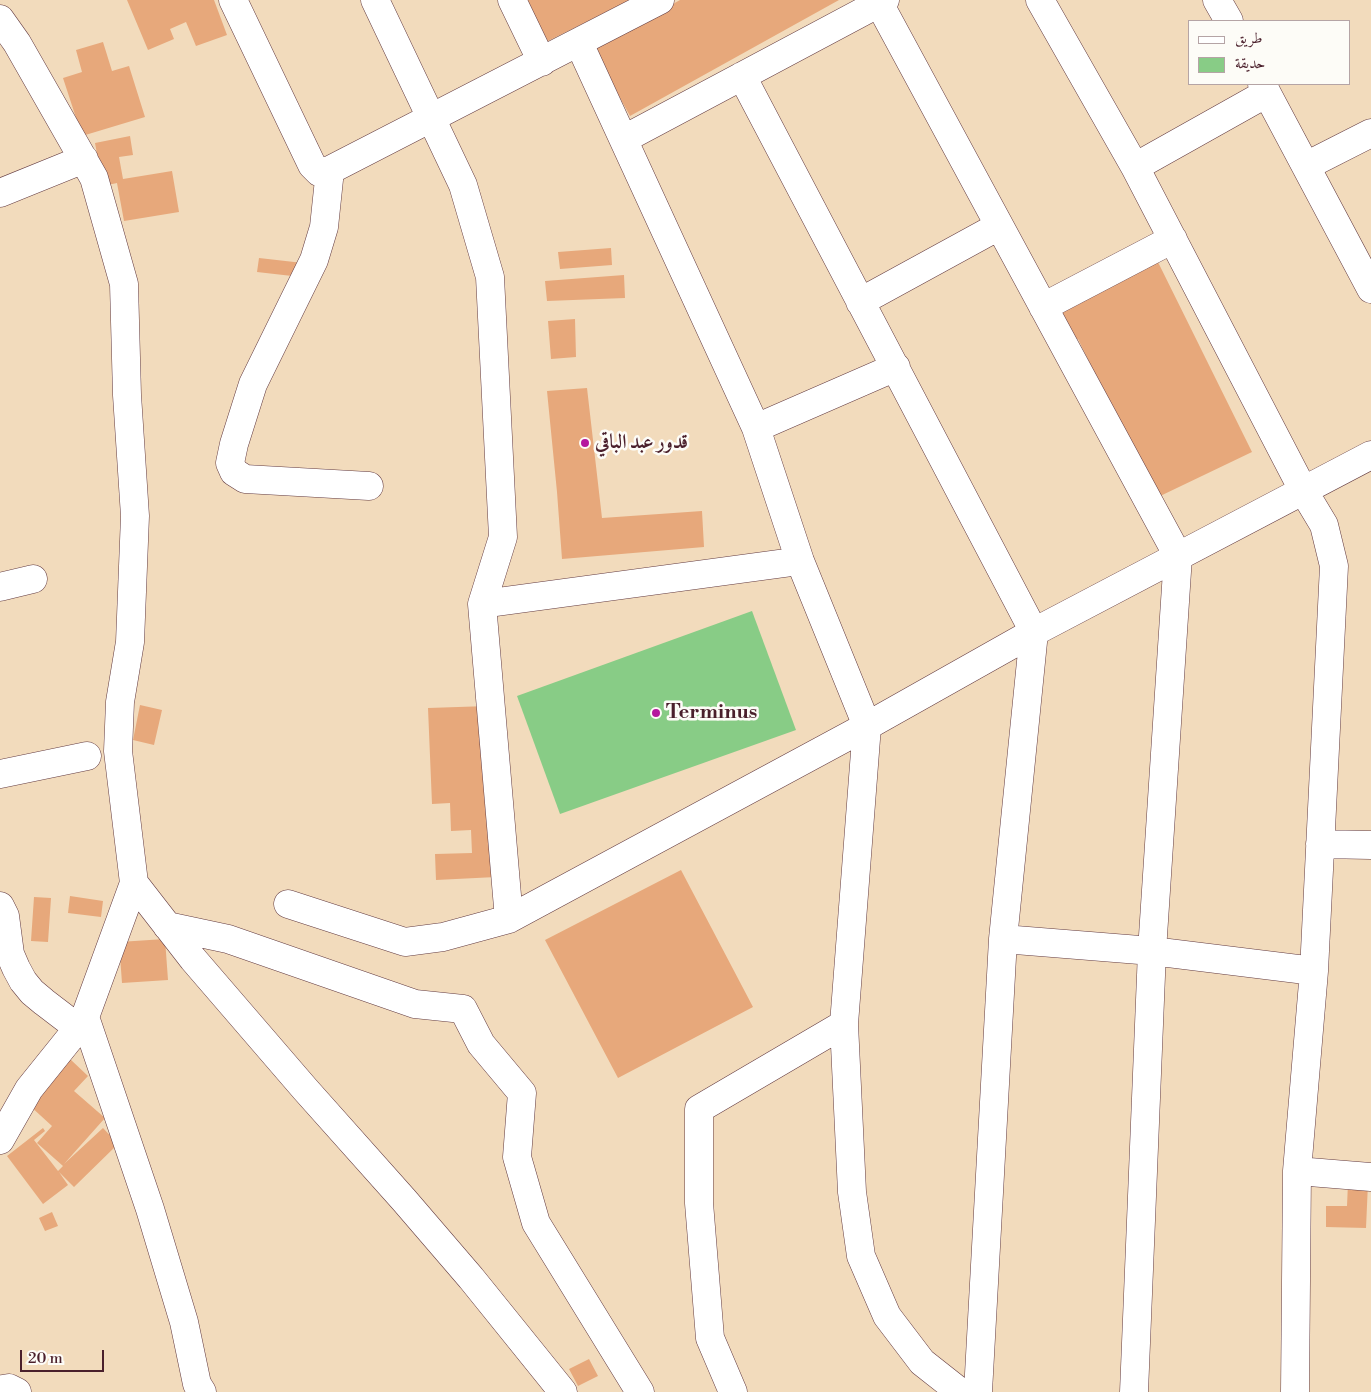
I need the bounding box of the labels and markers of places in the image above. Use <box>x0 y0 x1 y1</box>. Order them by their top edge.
place label: قدور عبد الباقي <box>595 431 688 455</box>
marker: قدور عبد الباقي <box>579 437 591 449</box>
place label: Terminus <box>666 701 757 725</box>
marker: Terminus <box>650 707 662 719</box>

